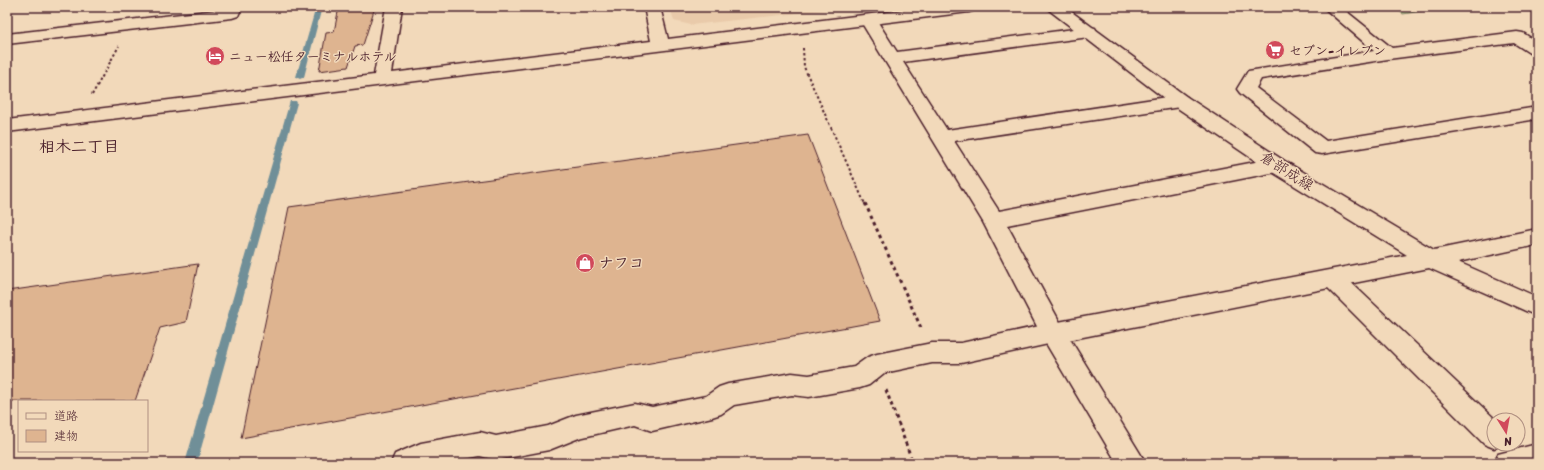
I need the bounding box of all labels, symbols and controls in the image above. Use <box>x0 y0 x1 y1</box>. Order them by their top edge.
supermarket icon: セブン-イレブン <box>1264 39 1286 61</box>
place label: セブン-イレブン <box>1289 39 1386 62</box>
hotel icon: ニュー松任ターミナルホテル <box>204 45 226 67</box>
place label: ニュー松任ターミナルホテル <box>229 45 397 68</box>
district label: 相木二丁目 <box>39 132 119 161</box>
street label: 倉部成線 <box>1255 144 1319 198</box>
place label: ナフコ <box>599 250 644 276</box>
shop icon: ナフコ <box>574 252 596 274</box>
legend <box>18 400 148 452</box>
text: 道路 <box>54 405 78 427</box>
north arrow <box>1486 412 1526 452</box>
text: 建物 <box>54 425 78 447</box>
text: N <box>1502 431 1514 451</box>

